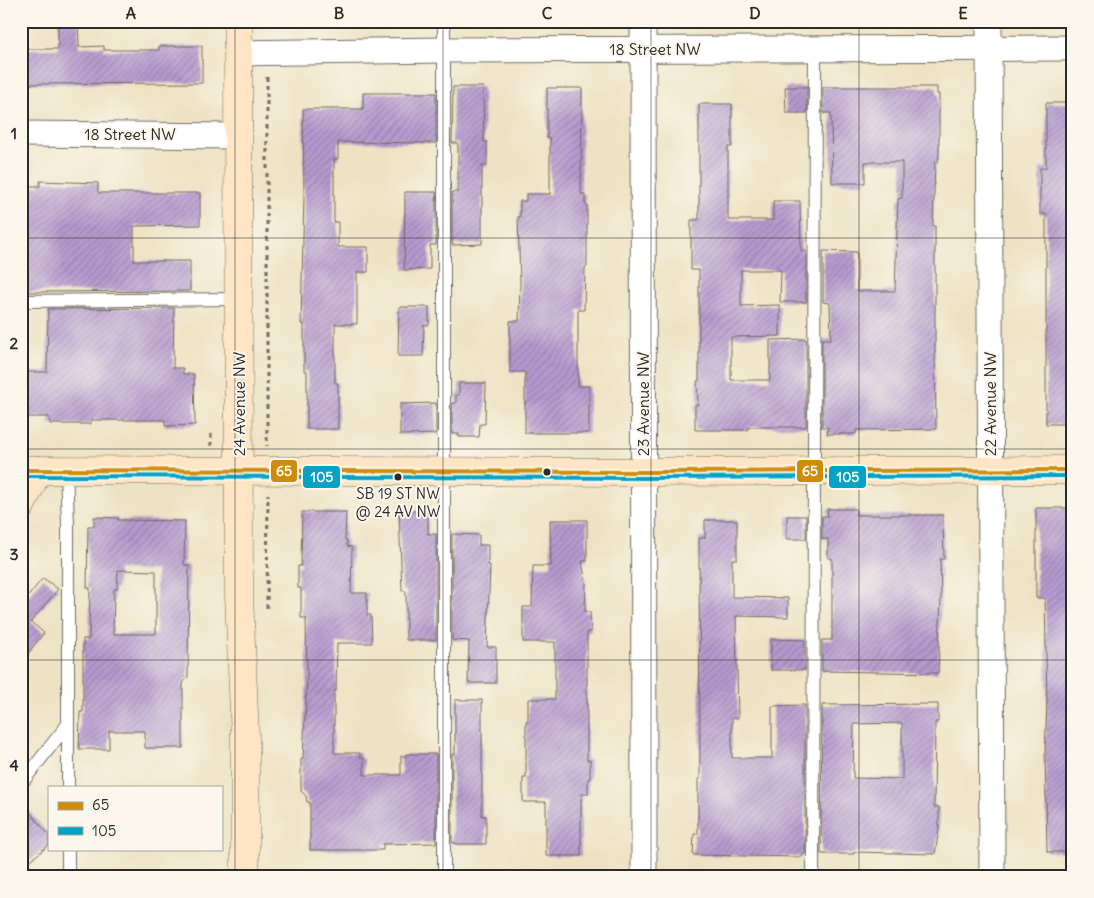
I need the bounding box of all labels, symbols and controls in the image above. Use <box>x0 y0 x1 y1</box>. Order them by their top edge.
text: A <box>126 3 136 23</box>
text: B <box>334 3 345 23</box>
text: C <box>542 3 553 23</box>
text: D <box>749 3 761 23</box>
text: E <box>958 3 968 23</box>
street label: 18 Street NW <box>609 39 701 59</box>
text: 1 <box>11 123 17 143</box>
street label: 18 Street NW <box>84 124 176 144</box>
text: 2 <box>10 333 19 353</box>
street label: 24 Avenue NW <box>229 351 249 456</box>
street label: 23 Avenue NW <box>633 351 653 456</box>
street label: 22 Avenue NW <box>980 351 1000 456</box>
line badge: 65 <box>270 459 298 483</box>
line badge: 65 <box>796 459 824 483</box>
text: 65 <box>276 462 292 480</box>
text: 65 <box>802 462 818 480</box>
line badge: 105 <box>302 465 341 489</box>
line badge: 105 <box>828 465 867 489</box>
unlabelled marker <box>542 467 552 477</box>
text: 105 <box>311 468 333 486</box>
text: 105 <box>837 468 859 486</box>
marker: SB 19 ST NW @ 24 AV NW <box>393 472 403 482</box>
place label: SB 19 ST NW @ 24 AV NW <box>356 484 441 521</box>
text: 3 <box>9 544 19 564</box>
text: 4 <box>9 755 19 775</box>
legend <box>48 786 222 850</box>
text: 65 <box>92 795 109 814</box>
text: 105 <box>92 821 116 840</box>

